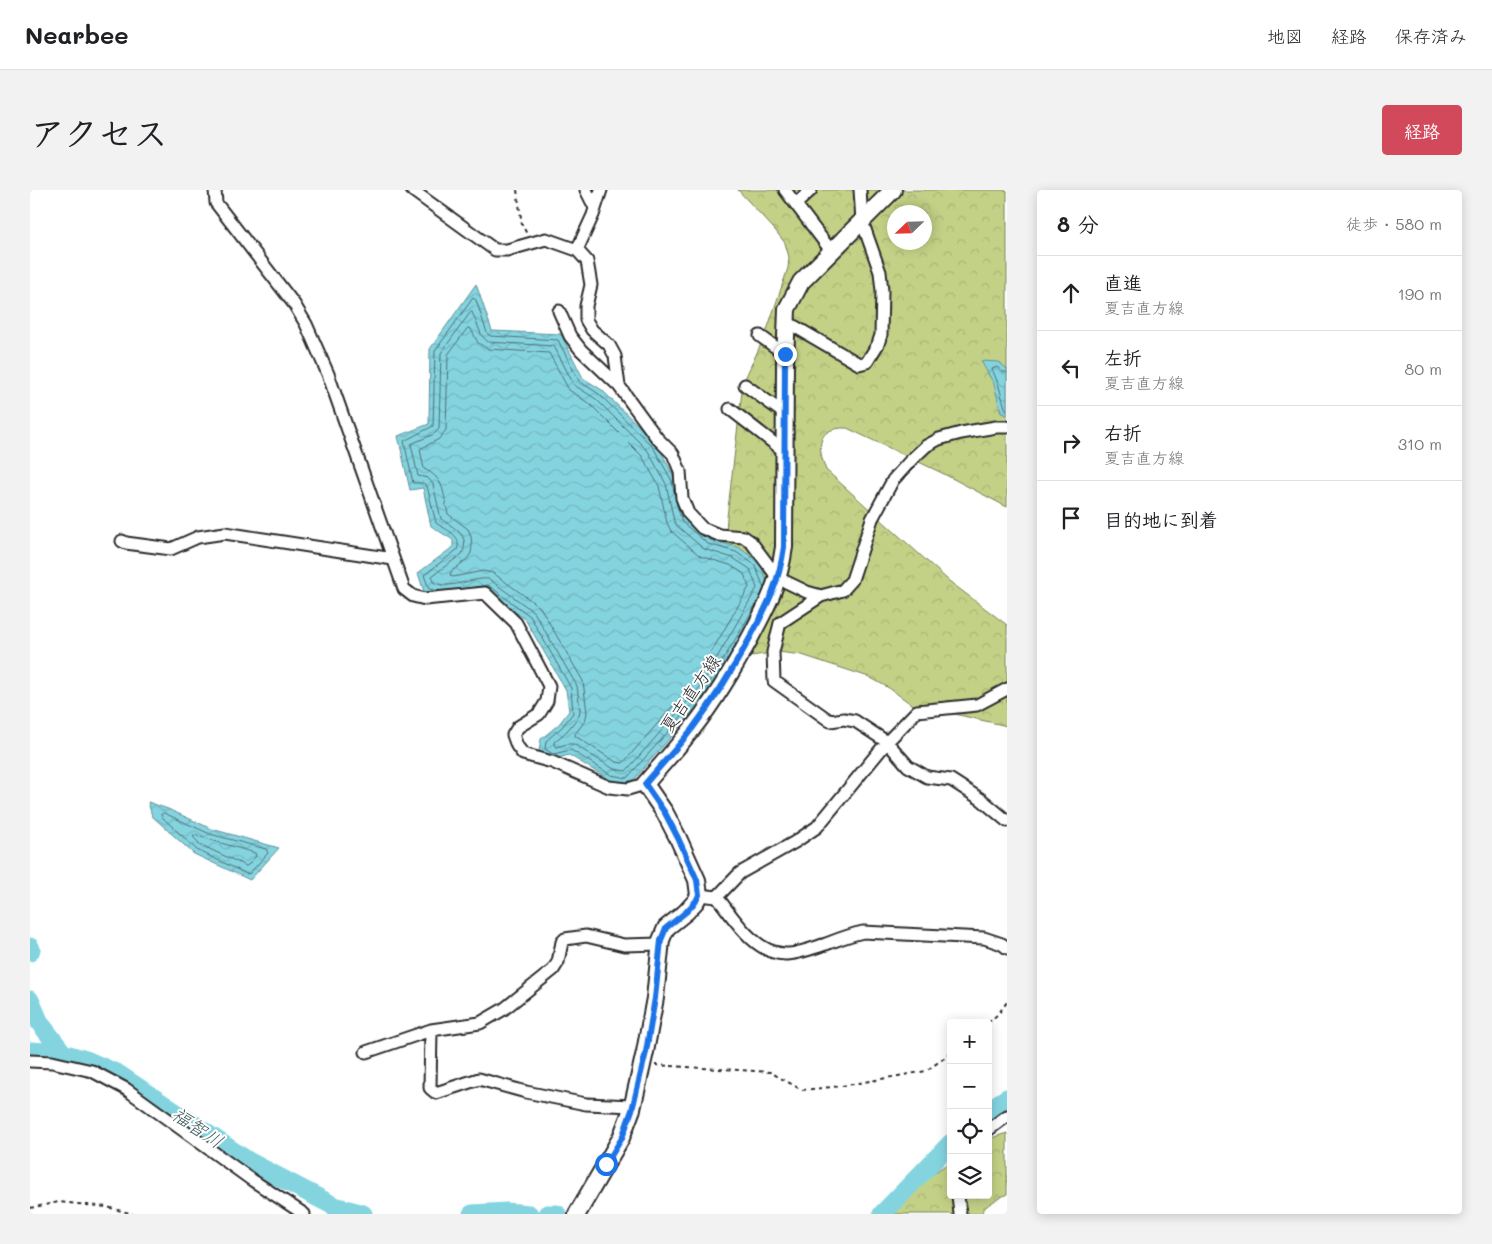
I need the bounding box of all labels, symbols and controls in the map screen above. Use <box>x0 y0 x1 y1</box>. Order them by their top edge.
text: Nearbee <box>25 19 129 50</box>
text: 地図 <box>1267 24 1303 48</box>
text: 経路 <box>1331 24 1367 48</box>
text: 保存済み <box>1395 24 1467 48</box>
button: 経路 <box>1382 105 1462 155</box>
text: アクセス <box>30 109 168 155</box>
north arrow <box>887 205 932 250</box>
text: 8 分 <box>1057 210 1099 237</box>
text: 徒歩 · 580 m <box>1346 213 1442 234</box>
text: 直進 <box>1104 270 1142 295</box>
icon: ahead <box>1057 279 1085 307</box>
text: 190 m <box>1398 283 1442 304</box>
text: 夏吉直方線 <box>1104 297 1184 318</box>
route end <box>774 343 797 366</box>
text: 左折 <box>1104 345 1142 370</box>
icon: left <box>1057 354 1085 382</box>
text: 80 m <box>1405 358 1442 379</box>
text: 夏吉直方線 <box>1104 372 1184 393</box>
text: 右折 <box>1104 420 1142 445</box>
icon: right <box>1057 429 1085 457</box>
text: 310 m <box>1398 433 1442 454</box>
text: 夏吉直方線 <box>1104 447 1184 468</box>
icon: arrive <box>1057 504 1085 532</box>
text: 目的地に到着 <box>1104 507 1218 532</box>
street label: 夏吉直方線 <box>654 649 726 737</box>
map controls <box>947 1019 992 1199</box>
button: + <box>947 1019 992 1064</box>
button: − <box>947 1064 992 1109</box>
water label: 福智川 <box>167 1101 229 1153</box>
button: locate <box>947 1109 992 1154</box>
route start <box>595 1153 618 1176</box>
button: layers <box>947 1154 992 1199</box>

